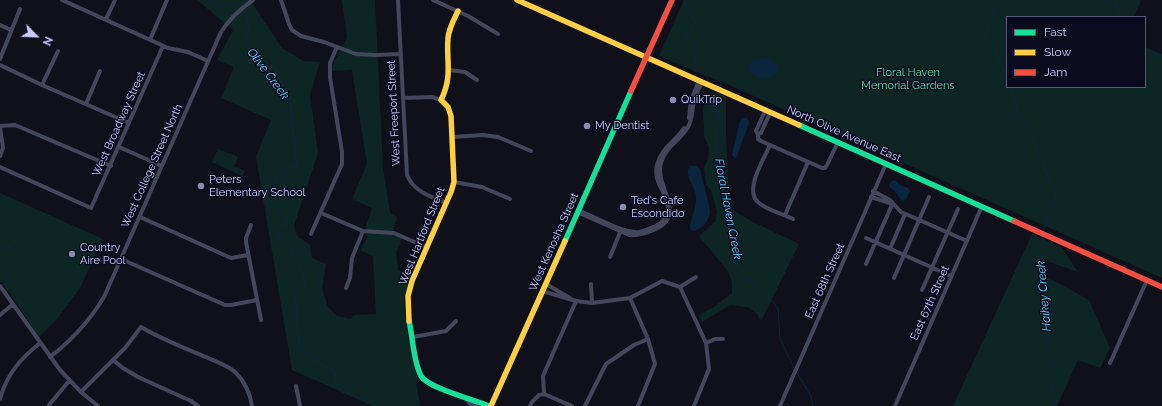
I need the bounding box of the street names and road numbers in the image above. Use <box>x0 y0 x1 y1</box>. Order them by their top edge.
street label: West Freeport Street <box>385 60 403 166</box>
street label: West Broadway Street <box>90 70 148 178</box>
street label: West College Street North <box>119 102 185 230</box>
street label: North Olive Avenue East <box>785 103 903 165</box>
street label: West Hartford Street <box>396 185 448 287</box>
street label: West Kenosha Street <box>526 191 582 293</box>
street label: East 68th Street <box>802 241 848 321</box>
street label: East 67th Street <box>908 264 952 342</box>

